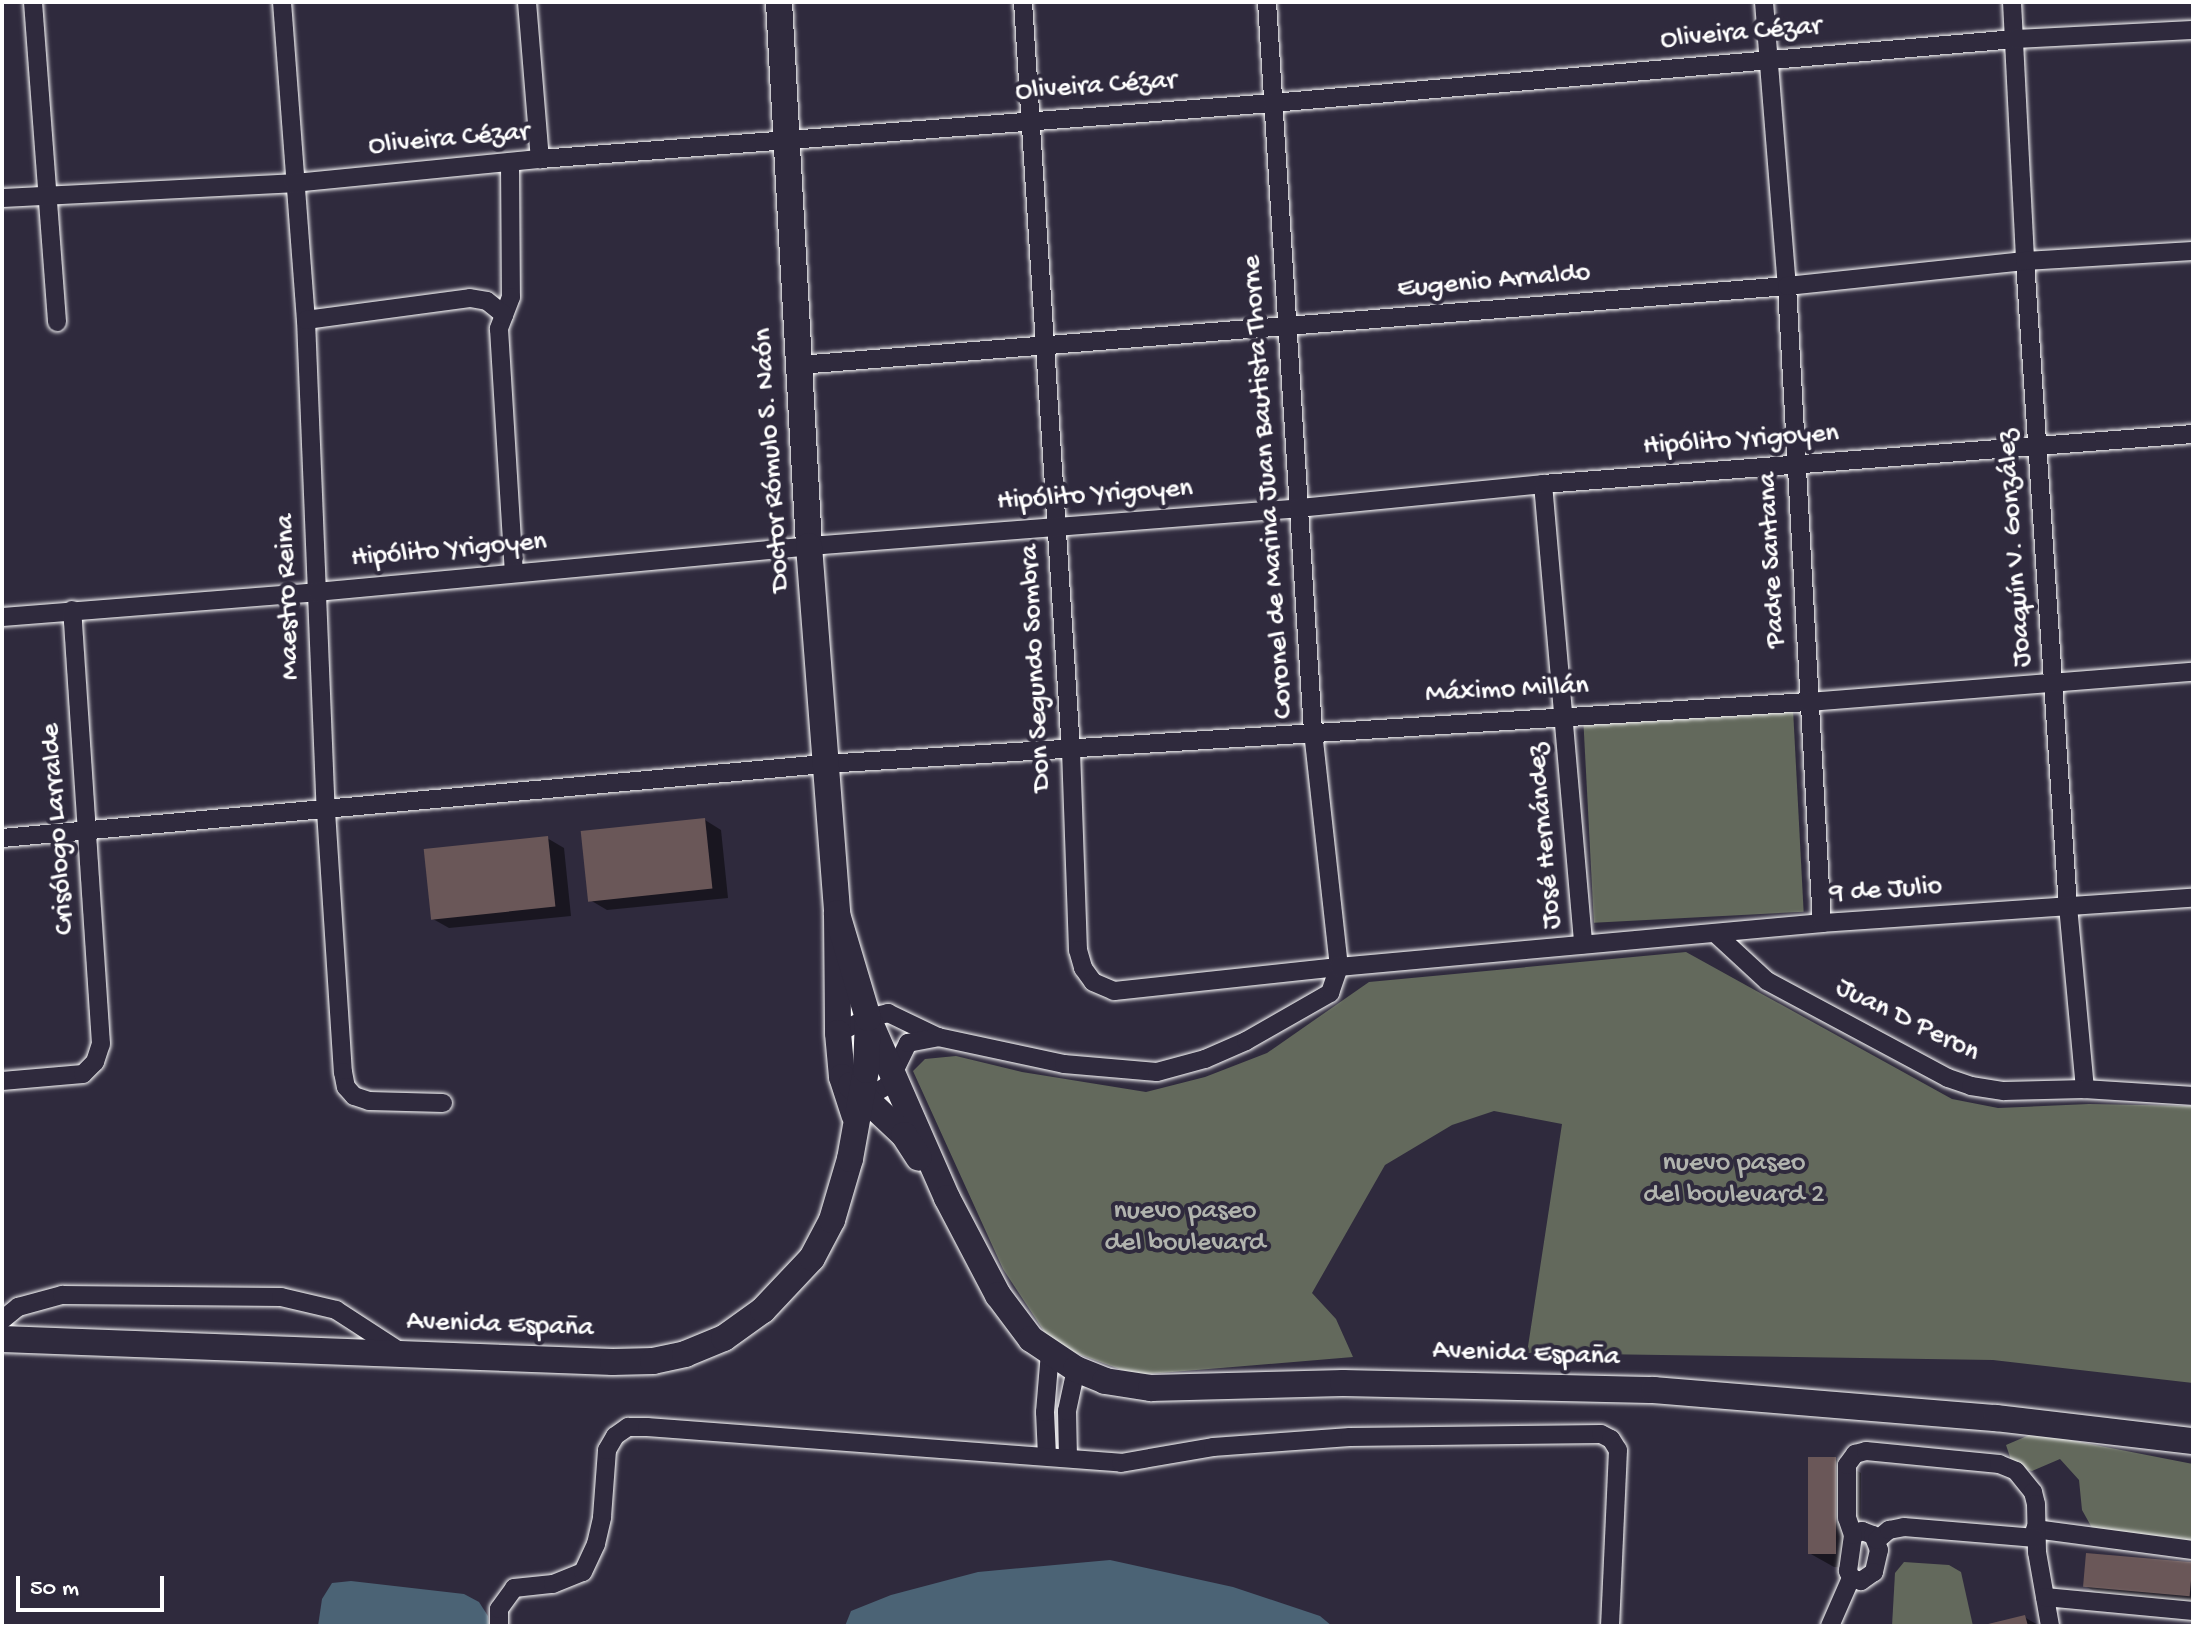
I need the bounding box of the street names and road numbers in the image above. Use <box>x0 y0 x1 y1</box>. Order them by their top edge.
street label: Oliveira Cézar <box>1659 10 1823 58</box>
street label: Oliveira Cézar <box>1014 65 1178 109</box>
street label: Oliveira Cézar <box>367 116 531 164</box>
street label: Coronel de Marina Juan Bautista Thorne <box>1236 254 1302 720</box>
street label: Eugenio Arnaldo <box>1396 257 1592 307</box>
street label: Doctor Rómulo S. Naón <box>747 327 799 593</box>
street label: Hipólito Yrigoyen <box>1642 417 1840 465</box>
street label: Joaquín V. González <box>1991 428 2041 668</box>
street label: Padre Santana <box>1752 471 1794 649</box>
street label: Hipólito Yrigoyen <box>996 472 1194 520</box>
street label: Maestro Reina <box>269 513 309 681</box>
street label: Hipólito Yrigoyen <box>350 526 548 576</box>
street label: Don Segundo Sombra <box>1014 543 1060 793</box>
street label: Máximo Millán <box>1424 670 1590 712</box>
street label: Crisólogo Larralde <box>35 722 83 936</box>
street label: José Hernández <box>1521 742 1571 930</box>
street label: 9 de Julio <box>1829 870 1943 912</box>
street label: Juan D Peron <box>1830 972 1984 1070</box>
street label: Avenida España <box>406 1306 594 1346</box>
street label: Avenida España <box>1432 1335 1620 1375</box>

